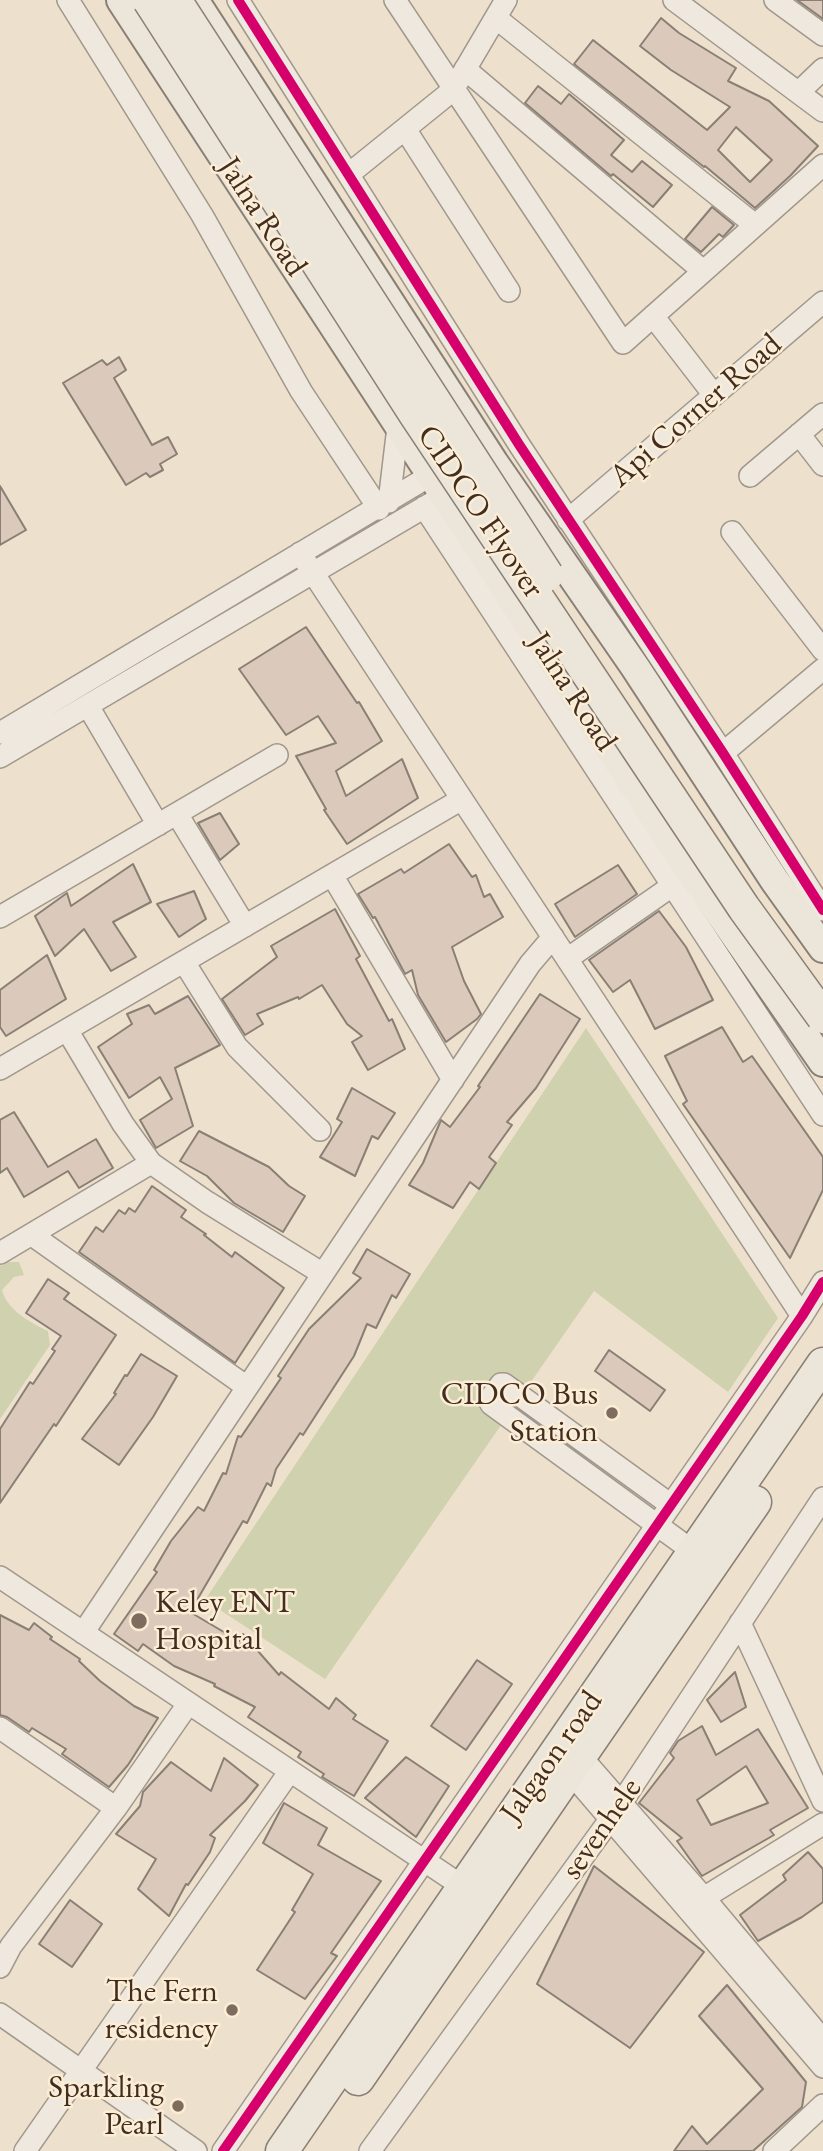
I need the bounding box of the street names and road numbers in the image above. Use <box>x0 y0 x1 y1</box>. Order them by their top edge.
street label: Jalna Road <box>209 150 315 284</box>
street label: Api Corner Road <box>602 326 790 496</box>
street label: CIDCO Flyover <box>408 418 552 606</box>
street label: Jalna Road <box>519 625 625 759</box>
street label: Jalgaon road <box>493 1684 611 1830</box>
street label: sevenhele <box>553 1771 651 1887</box>

